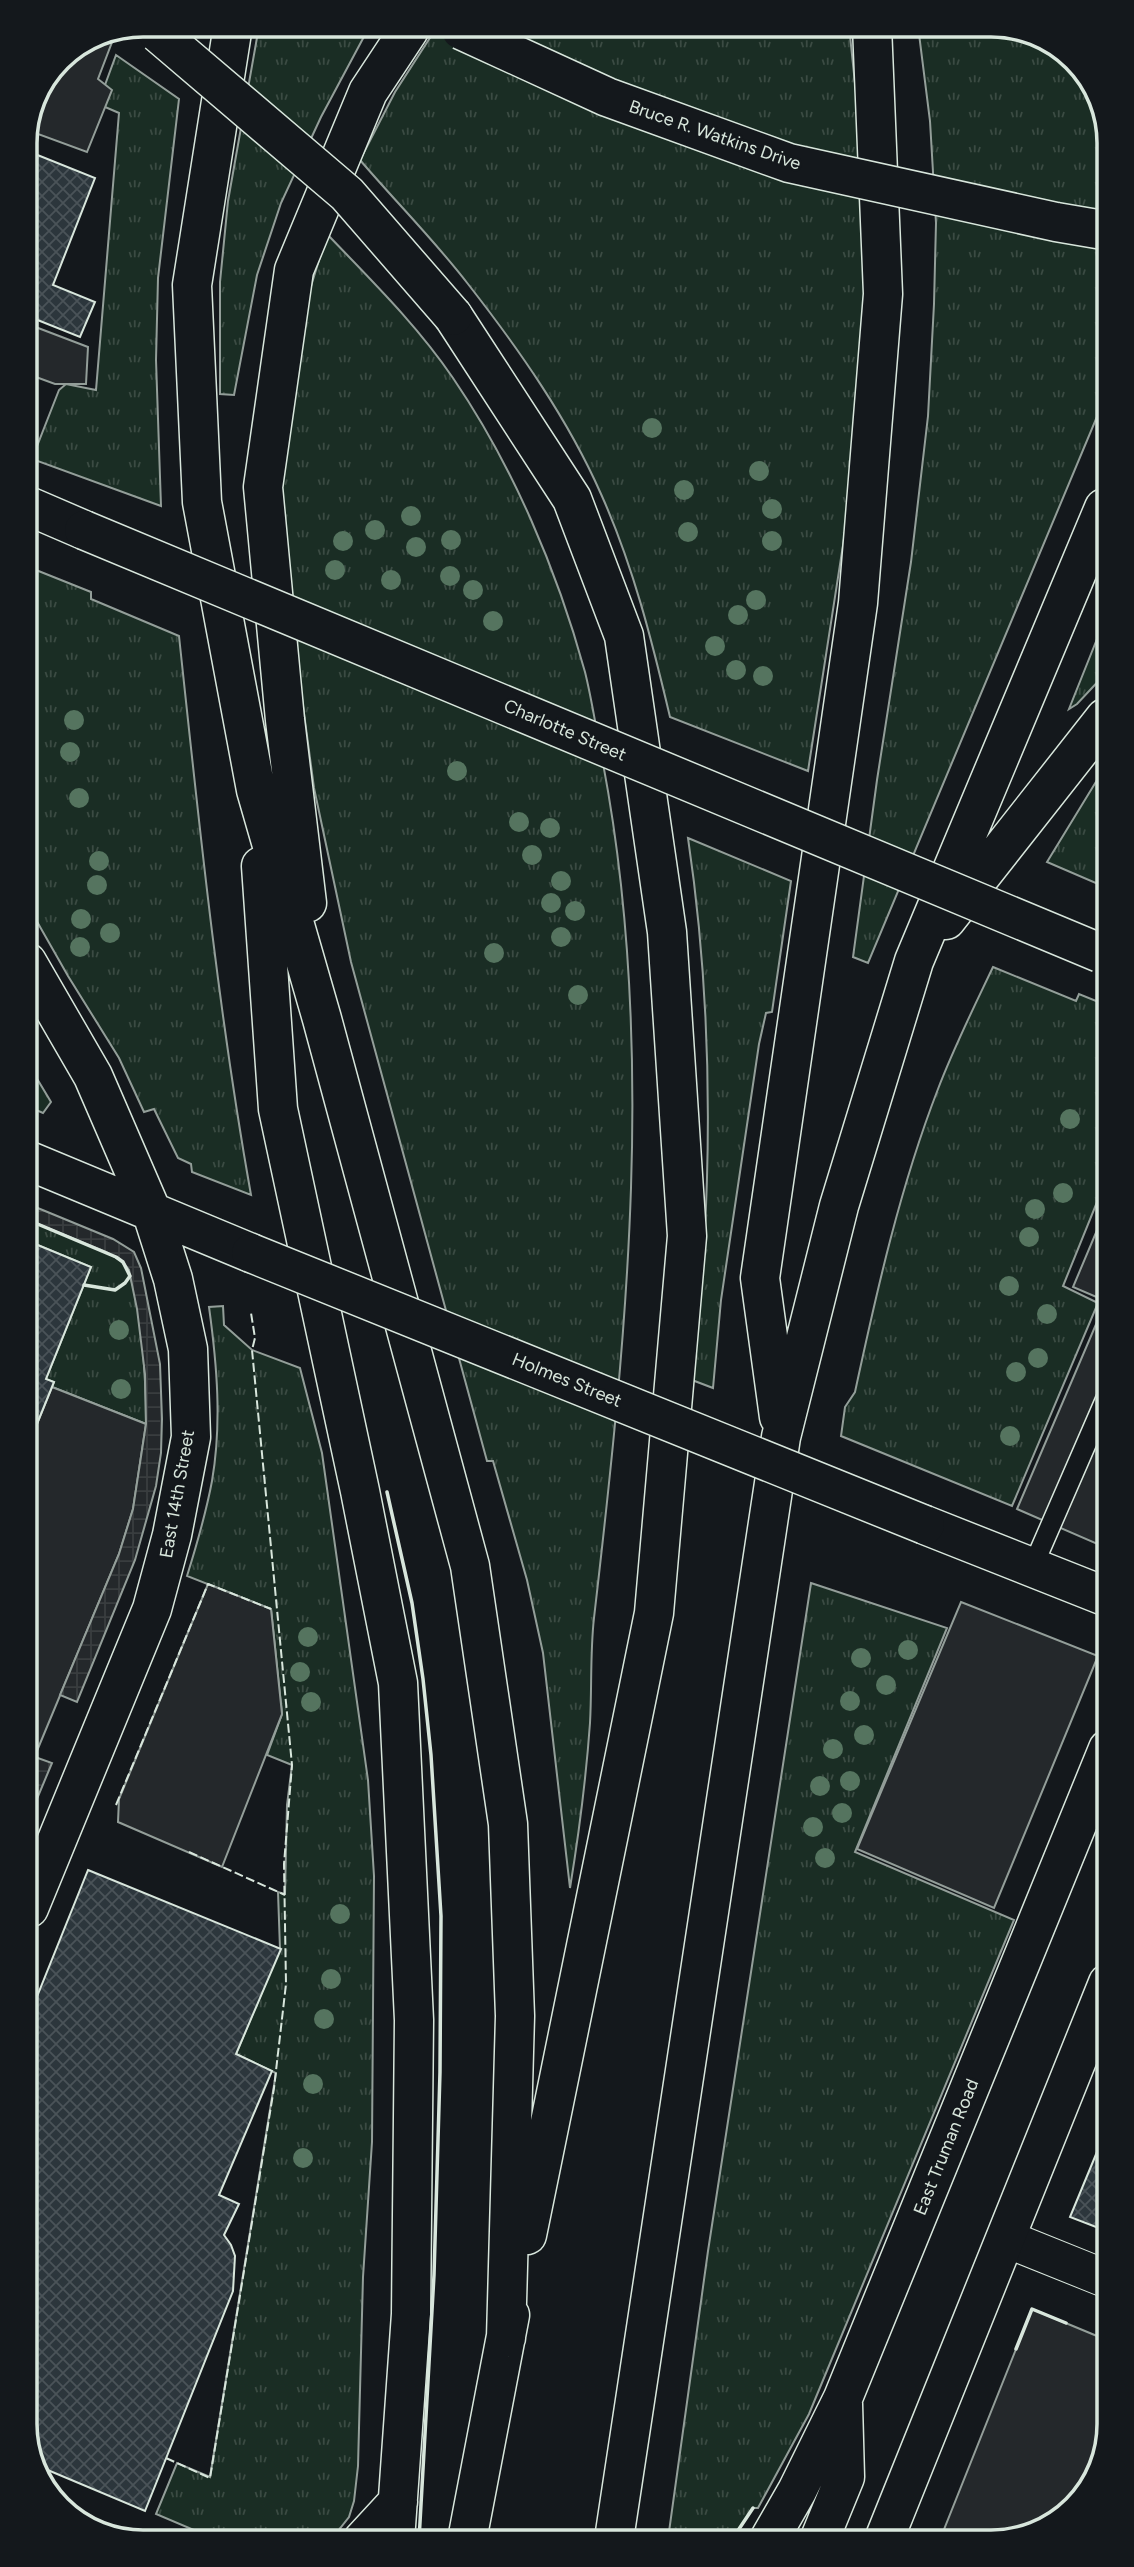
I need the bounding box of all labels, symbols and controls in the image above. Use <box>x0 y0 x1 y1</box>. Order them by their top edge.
street label: Bruce R. Watkins Drive <box>626 95 804 175</box>
street label: Charlotte Street <box>500 694 630 766</box>
street label: Holmes Street <box>509 1348 625 1412</box>
street label: East 14th Street <box>155 1428 199 1560</box>
street label: East Truman Road <box>909 2076 983 2218</box>

